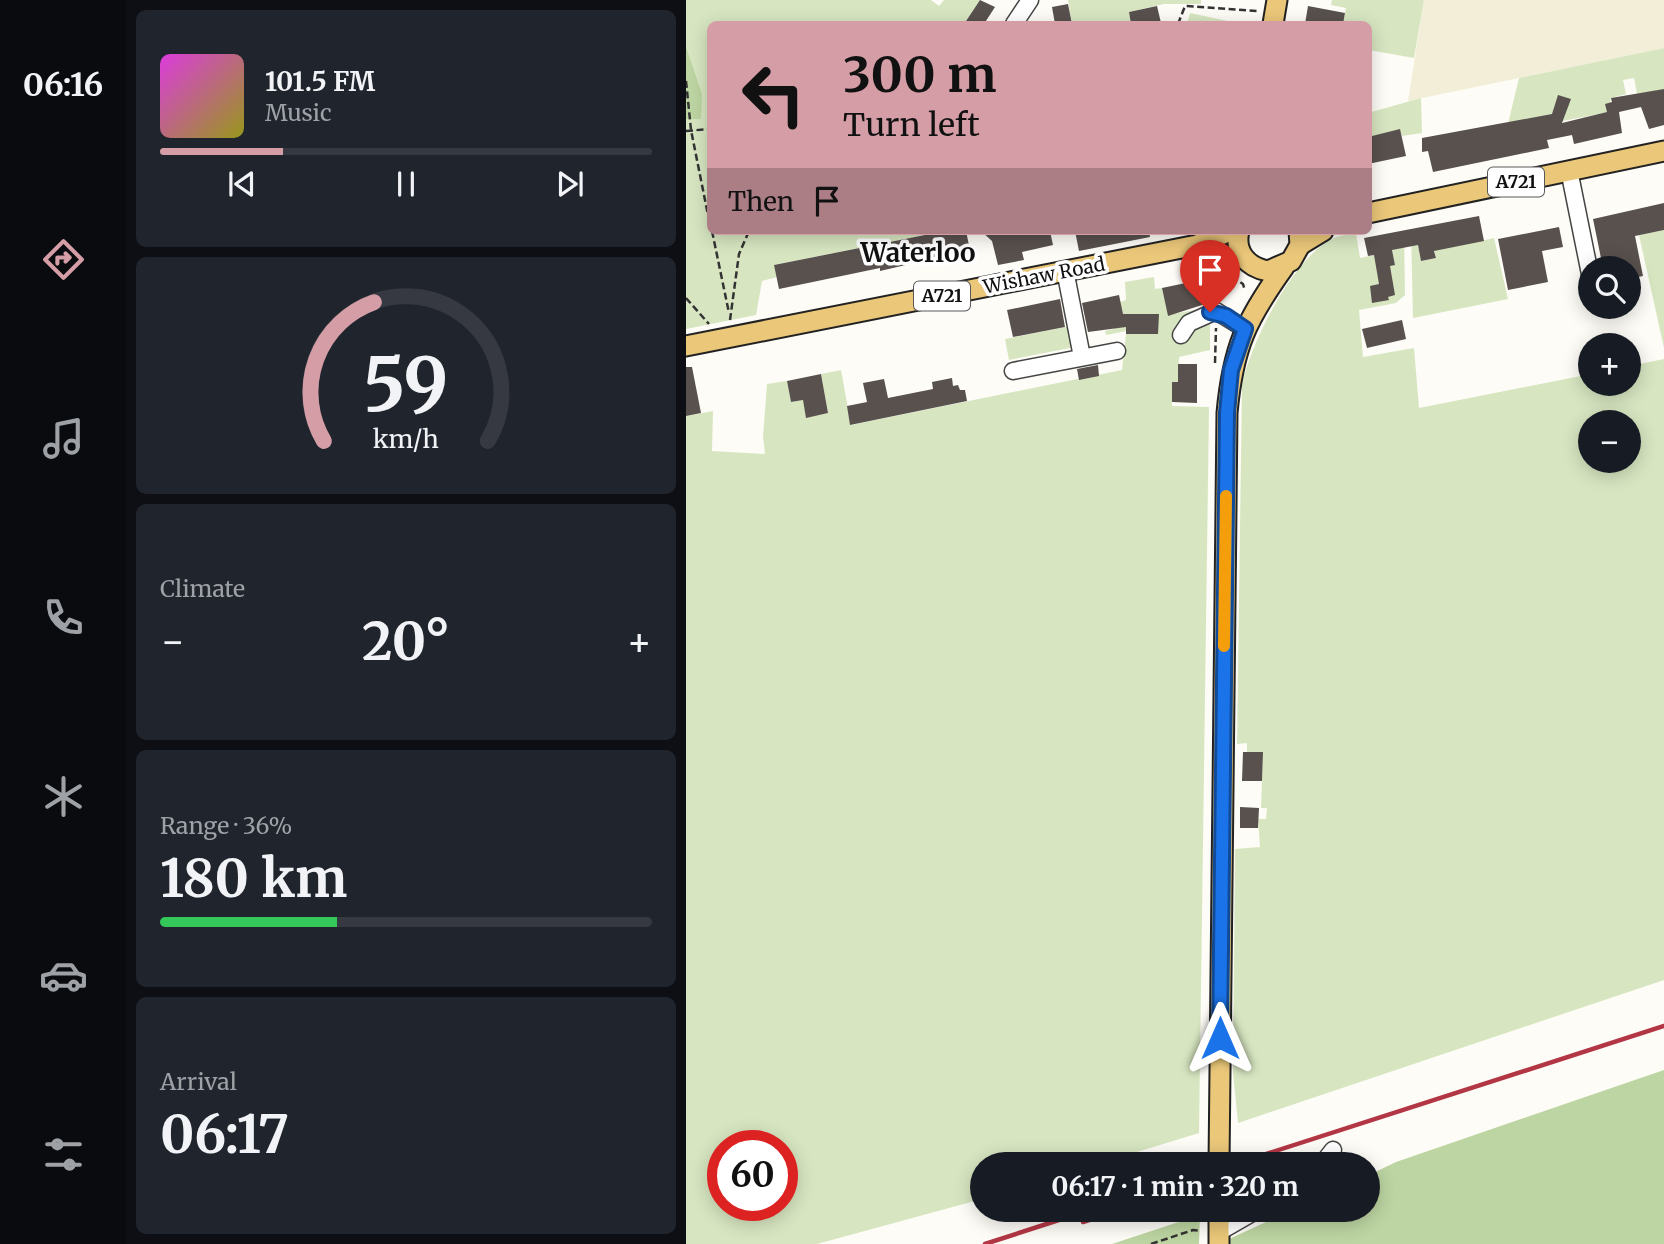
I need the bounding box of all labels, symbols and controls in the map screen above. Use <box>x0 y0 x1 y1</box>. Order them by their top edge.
text: 300 m <box>843 44 997 105</box>
icon: left <box>728 49 819 140</box>
text: 06:16 <box>23 65 103 105</box>
text: 101.5 FM <box>265 65 375 98</box>
text: Music <box>265 98 332 127</box>
text: Turn left <box>843 105 980 145</box>
icon: previous <box>223 165 261 203</box>
icon: pause <box>387 165 425 203</box>
icon: next <box>551 165 589 203</box>
road number: A721 <box>1488 168 1544 196</box>
icon: arrive <box>808 182 846 220</box>
text: Then <box>728 185 794 218</box>
icon: directions <box>39 235 88 284</box>
district label: Waterloo <box>859 236 976 269</box>
pin <box>1180 240 1240 312</box>
street label: Wishaw Road <box>980 251 1107 299</box>
icon: arrive <box>1191 251 1229 289</box>
map controls <box>1578 256 1641 473</box>
button: search <box>1578 256 1641 319</box>
road number: A721 <box>914 282 970 310</box>
button: + <box>1578 333 1641 396</box>
text: 59 <box>363 340 449 432</box>
button: − <box>1578 410 1641 473</box>
icon: music <box>39 414 88 463</box>
text: km/h <box>373 423 439 455</box>
text: Climate <box>160 574 245 603</box>
icon: phone <box>39 593 88 642</box>
text: 20° <box>362 609 450 674</box>
text: − <box>160 618 185 665</box>
text: + <box>627 618 652 665</box>
icon: climate <box>39 772 88 821</box>
text: Range · 36% <box>160 811 292 840</box>
text: 180 km <box>160 846 347 911</box>
icon: car <box>39 951 88 1000</box>
position arrow <box>1183 1001 1257 1075</box>
text: Arrival <box>160 1067 237 1096</box>
text: 06:17 <box>160 1102 289 1167</box>
icon: filters <box>39 1130 88 1179</box>
speed limit sign: 60 <box>707 1130 798 1221</box>
text: 06:17 · 1 min · 320 m <box>1051 1170 1299 1203</box>

